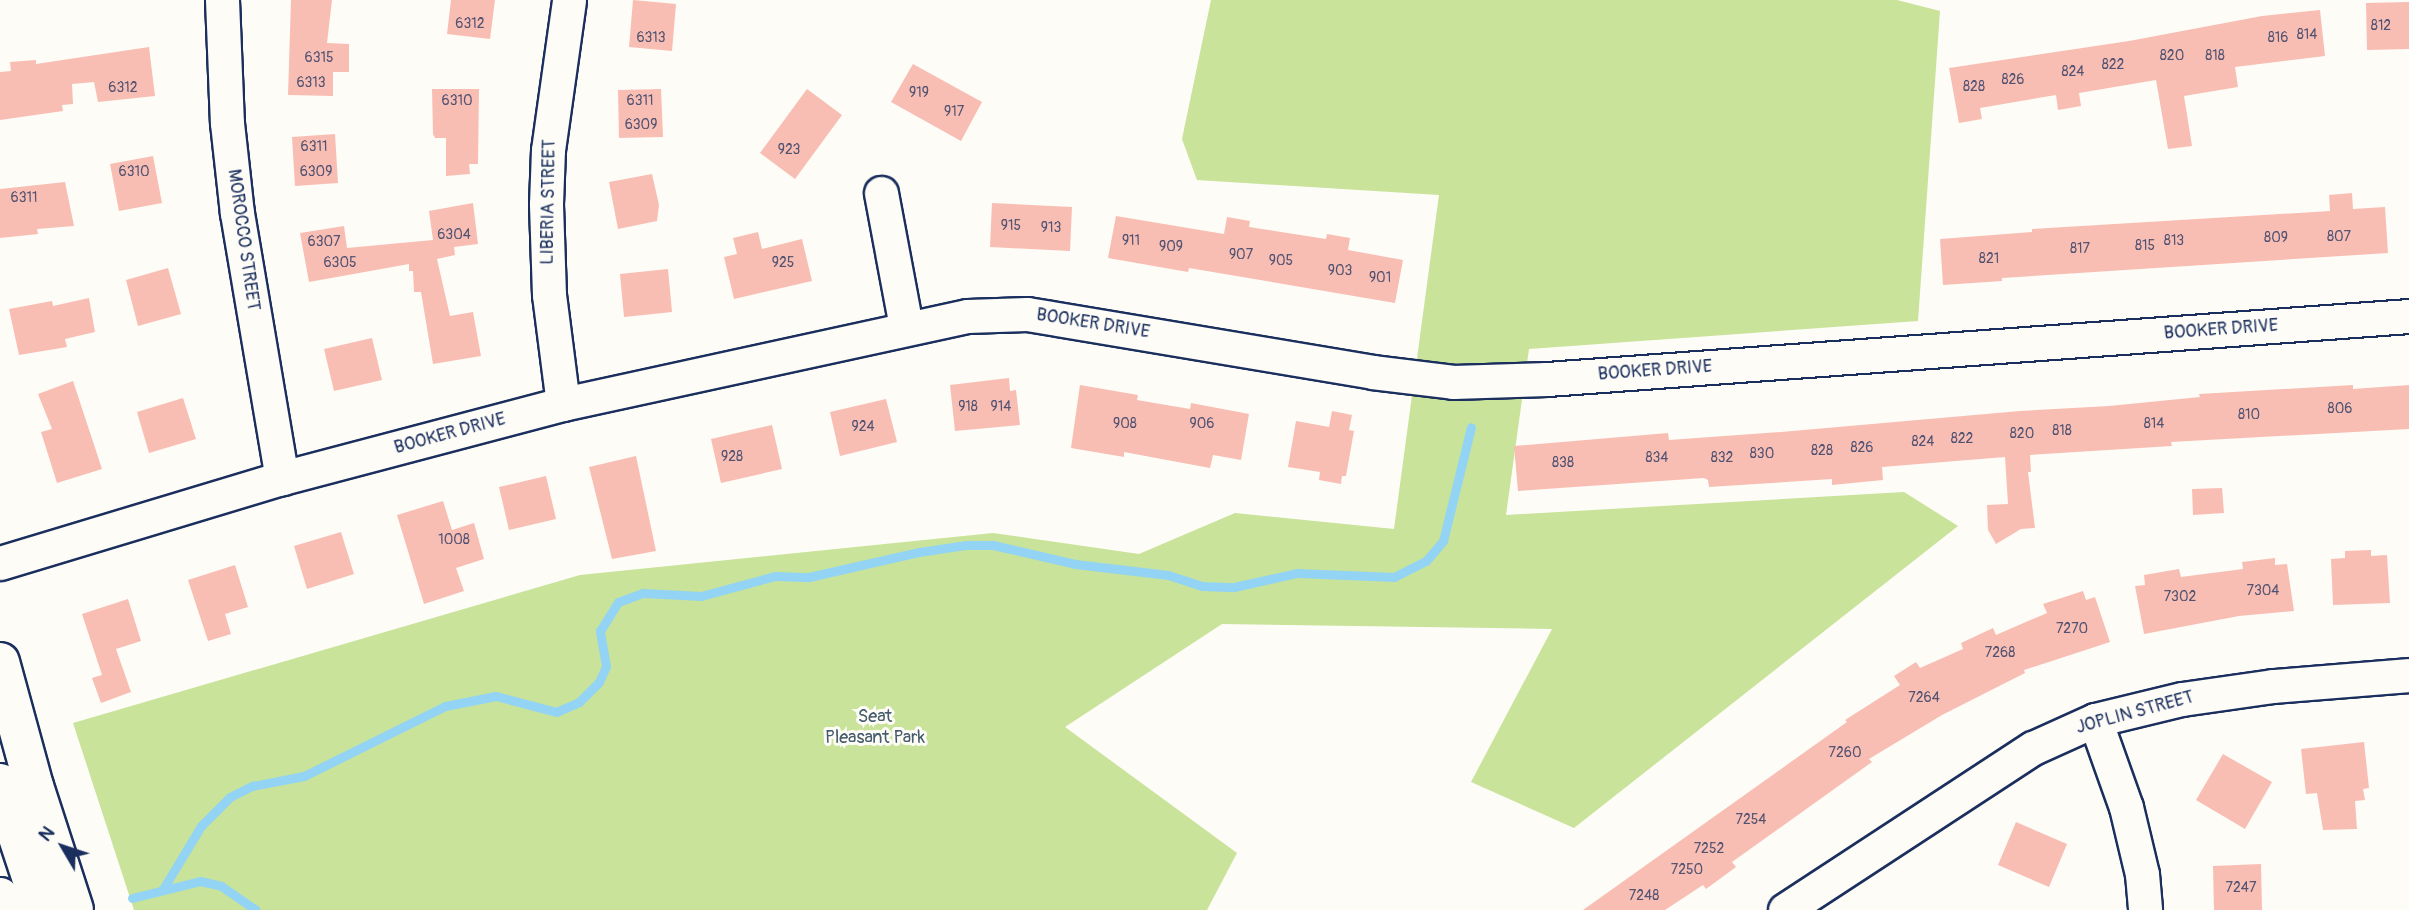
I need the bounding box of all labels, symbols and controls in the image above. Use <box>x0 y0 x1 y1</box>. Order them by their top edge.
house number: 6312 <box>455 16 485 32</box>
house number: 812 <box>2371 18 2391 34</box>
house number: 814 <box>2297 27 2317 43</box>
house number: 6313 <box>636 30 666 46</box>
house number: 816 <box>2268 30 2288 46</box>
house number: 820 <box>2160 48 2184 64</box>
house number: 818 <box>2205 48 2225 64</box>
house number: 6315 <box>304 50 334 66</box>
house number: 822 <box>2102 57 2124 73</box>
house number: 824 <box>2061 64 2085 80</box>
house number: 826 <box>2001 72 2025 88</box>
house number: 6313 <box>296 75 326 91</box>
house number: 828 <box>1963 79 1985 95</box>
house number: 6312 <box>108 80 138 96</box>
house number: 919 <box>909 85 929 101</box>
house number: 6310 <box>442 93 472 109</box>
house number: 6311 <box>627 93 653 109</box>
house number: 917 <box>944 104 964 120</box>
house number: 6309 <box>625 117 657 133</box>
house number: 6311 <box>301 139 327 155</box>
street label: LIBERIA STREET <box>537 139 561 265</box>
house number: 923 <box>778 142 800 158</box>
house number: 6310 <box>119 164 149 180</box>
house number: 6309 <box>300 164 332 180</box>
street label: MOROCCO STREET <box>222 168 264 312</box>
house number: 6311 <box>11 190 37 206</box>
house number: 915 <box>1001 218 1021 234</box>
house number: 913 <box>1041 220 1061 236</box>
house number: 6304 <box>437 227 471 243</box>
house number: 807 <box>2327 229 2351 245</box>
house number: 809 <box>2264 230 2288 246</box>
house number: 911 <box>1122 233 1140 249</box>
house number: 813 <box>2164 233 2184 249</box>
house number: 6307 <box>308 234 340 250</box>
house number: 815 <box>2135 238 2155 254</box>
house number: 909 <box>1159 239 1183 255</box>
house number: 817 <box>2070 241 2090 257</box>
house number: 907 <box>1229 247 1253 263</box>
house number: 821 <box>1979 251 1999 267</box>
house number: 905 <box>1269 253 1293 269</box>
house number: 6305 <box>323 255 357 271</box>
house number: 925 <box>772 255 794 271</box>
house number: 903 <box>1328 263 1352 279</box>
house number: 901 <box>1369 270 1391 286</box>
street label: BOOKER DRIVE <box>1035 304 1151 344</box>
street label: BOOKER DRIVE <box>2163 315 2279 345</box>
street label: BOOKER DRIVE <box>1597 356 1713 386</box>
house number: 918 <box>958 399 978 415</box>
house number: 914 <box>991 399 1011 415</box>
house number: 806 <box>2328 401 2352 417</box>
house number: 810 <box>2238 407 2260 423</box>
street label: BOOKER DRIVE <box>392 409 508 459</box>
house number: 908 <box>1113 416 1137 432</box>
house number: 906 <box>1190 416 1214 432</box>
house number: 814 <box>2144 416 2164 432</box>
house number: 924 <box>851 419 875 435</box>
house number: 818 <box>2052 423 2072 439</box>
house number: 820 <box>2010 426 2034 442</box>
house number: 822 <box>1951 431 1973 447</box>
house number: 824 <box>1911 434 1935 450</box>
house number: 826 <box>1850 440 1874 456</box>
house number: 828 <box>1811 443 1833 459</box>
house number: 830 <box>1750 446 1774 462</box>
house number: 928 <box>721 449 743 465</box>
house number: 834 <box>1646 450 1668 466</box>
house number: 832 <box>1711 450 1733 466</box>
house number: 838 <box>1552 455 1574 471</box>
house number: 1008 <box>438 532 470 548</box>
house number: 7304 <box>2247 583 2279 599</box>
house number: 7302 <box>2164 589 2196 605</box>
house number: 7270 <box>2056 621 2088 637</box>
house number: 7268 <box>1985 645 2015 661</box>
street label: JOPLIN STREET <box>2074 687 2196 739</box>
house number: 7264 <box>1908 690 1940 706</box>
park label: Seat Pleasant Park <box>825 707 925 750</box>
house number: 7260 <box>1829 745 1861 761</box>
north arrow <box>28 812 98 882</box>
house number: 7254 <box>1736 812 1766 828</box>
text: N <box>33 821 60 846</box>
house number: 7252 <box>1694 841 1724 857</box>
house number: 7250 <box>1671 862 1703 878</box>
house number: 7247 <box>2226 880 2256 896</box>
house number: 7248 <box>1629 888 1659 904</box>

